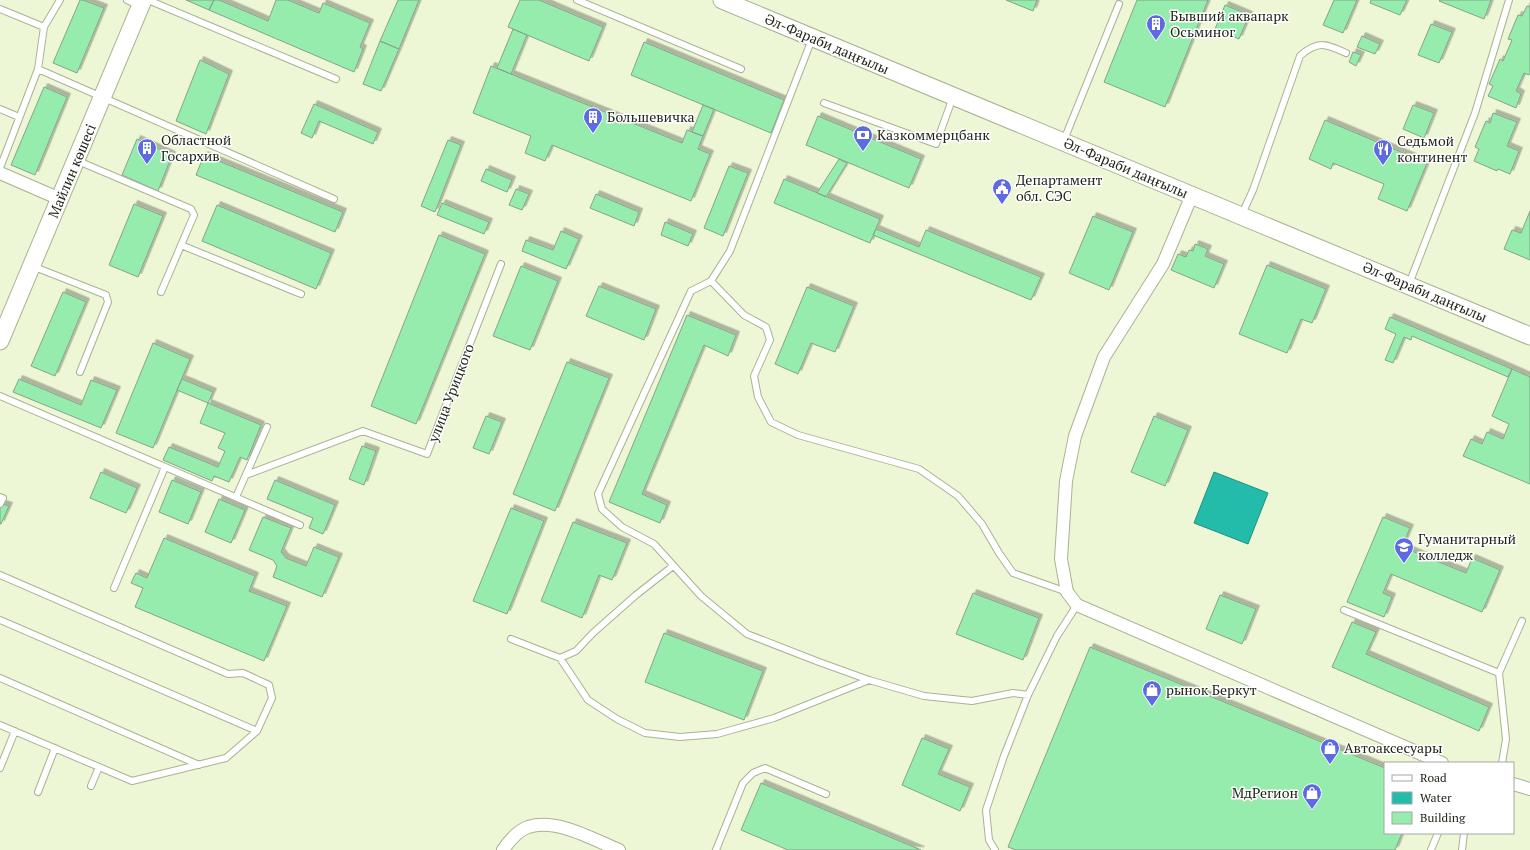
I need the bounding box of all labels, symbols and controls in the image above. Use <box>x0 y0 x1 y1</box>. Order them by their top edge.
place label: Бывший аквапарк Осьминог <box>1170 6 1289 41</box>
street label: Әл-Фараби даңғылы <box>762 9 892 78</box>
building icon: Бывший аквапарк Осьминог <box>1145 13 1167 41</box>
building icon: Большевичка <box>582 106 604 134</box>
place label: Большевичка <box>607 107 695 126</box>
street label: Майлин көшесі <box>43 121 100 221</box>
bank icon: Казкоммерцбанк <box>852 124 874 152</box>
place label: Казкоммерцбанк <box>877 125 990 144</box>
place label: Областной Госархив <box>161 130 232 165</box>
place label: Седьмой континент <box>1397 131 1467 166</box>
street label: Әл-Фараби даңғылы <box>1061 133 1191 202</box>
building icon: Областной Госархив <box>136 137 158 165</box>
restaurant icon: Седьмой континент <box>1372 138 1394 166</box>
place label: Департамент обл. СЭС <box>1016 170 1103 205</box>
public building icon: Департамент обл. СЭС <box>991 177 1013 205</box>
street label: Әл-Фараби даңғылы <box>1360 257 1490 326</box>
street label: улица Урицкого <box>423 341 478 446</box>
place label: Гуманитарный колледж <box>1418 529 1517 564</box>
school or university icon: Гуманитарный колледж <box>1393 536 1415 564</box>
shop icon: рынок Беркут <box>1141 679 1163 707</box>
place label: рынок Беркут <box>1166 680 1257 699</box>
shop icon: Автоаксесуары <box>1319 737 1341 765</box>
place label: Автоаксесуары <box>1344 738 1442 757</box>
legend <box>1384 762 1514 834</box>
text: Road <box>1420 770 1447 785</box>
shop icon: МдРегион <box>1301 782 1323 810</box>
place label: МдРегион <box>1232 783 1298 802</box>
text: Water <box>1420 790 1452 805</box>
text: Building <box>1420 810 1466 825</box>

